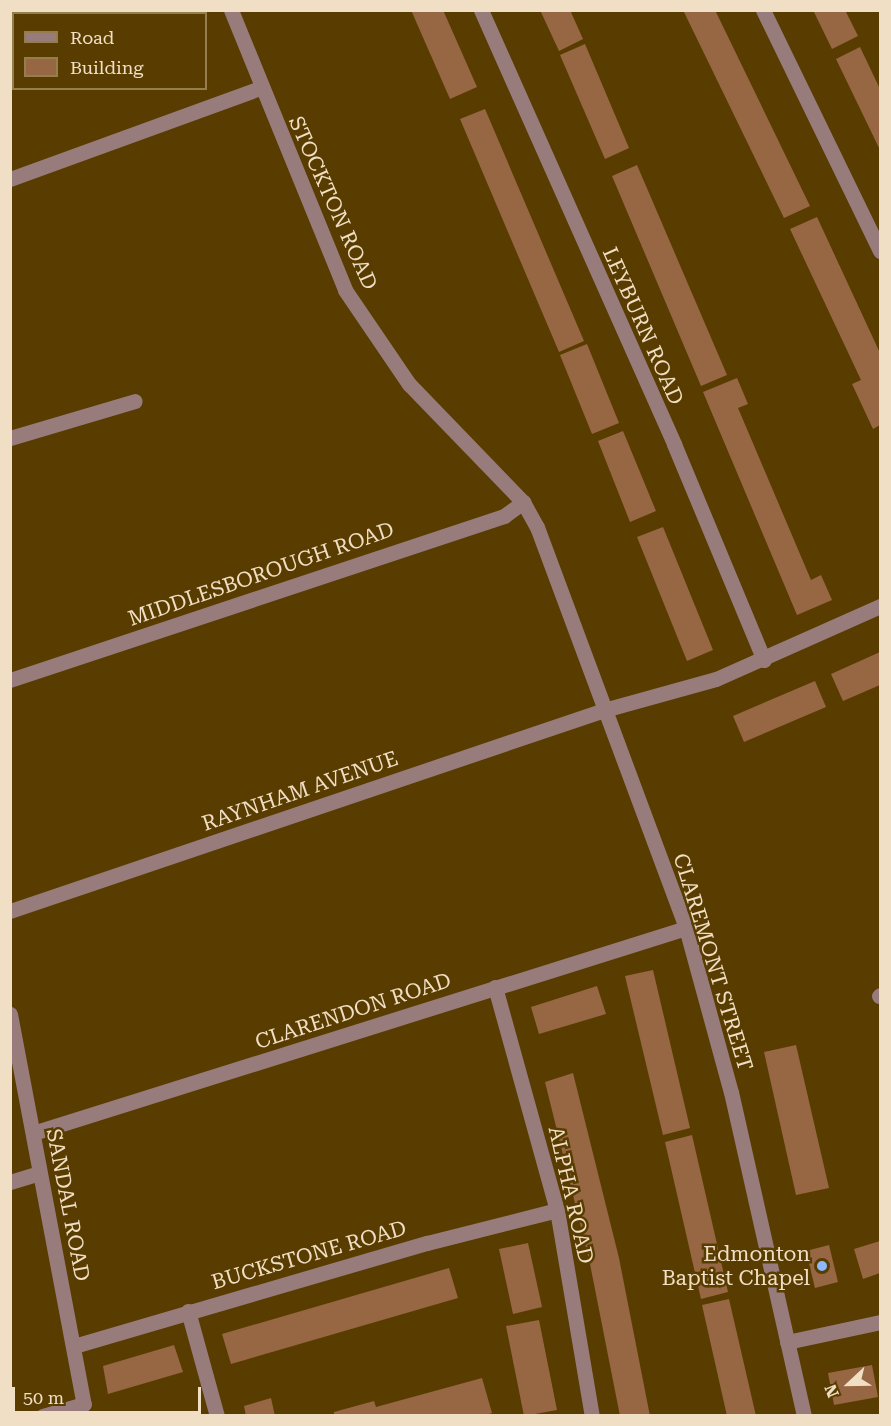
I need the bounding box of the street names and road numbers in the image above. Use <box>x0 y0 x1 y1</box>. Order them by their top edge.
street label: STOCKTON ROAD <box>283 112 383 294</box>
street label: LEYBURN ROAD <box>597 243 689 409</box>
street label: MIDDLESBOROUGH ROAD <box>125 517 397 631</box>
street label: RAYNHAM AVENUE <box>199 746 401 836</box>
street label: CLAREMONT STREET <box>668 850 758 1074</box>
street label: CLARENDON ROAD <box>252 967 454 1055</box>
street label: ALPHA ROAD <box>543 1124 599 1266</box>
street label: SANDAL ROAD <box>41 1127 95 1283</box>
street label: BUCKSTONE ROAD <box>209 1215 409 1295</box>

